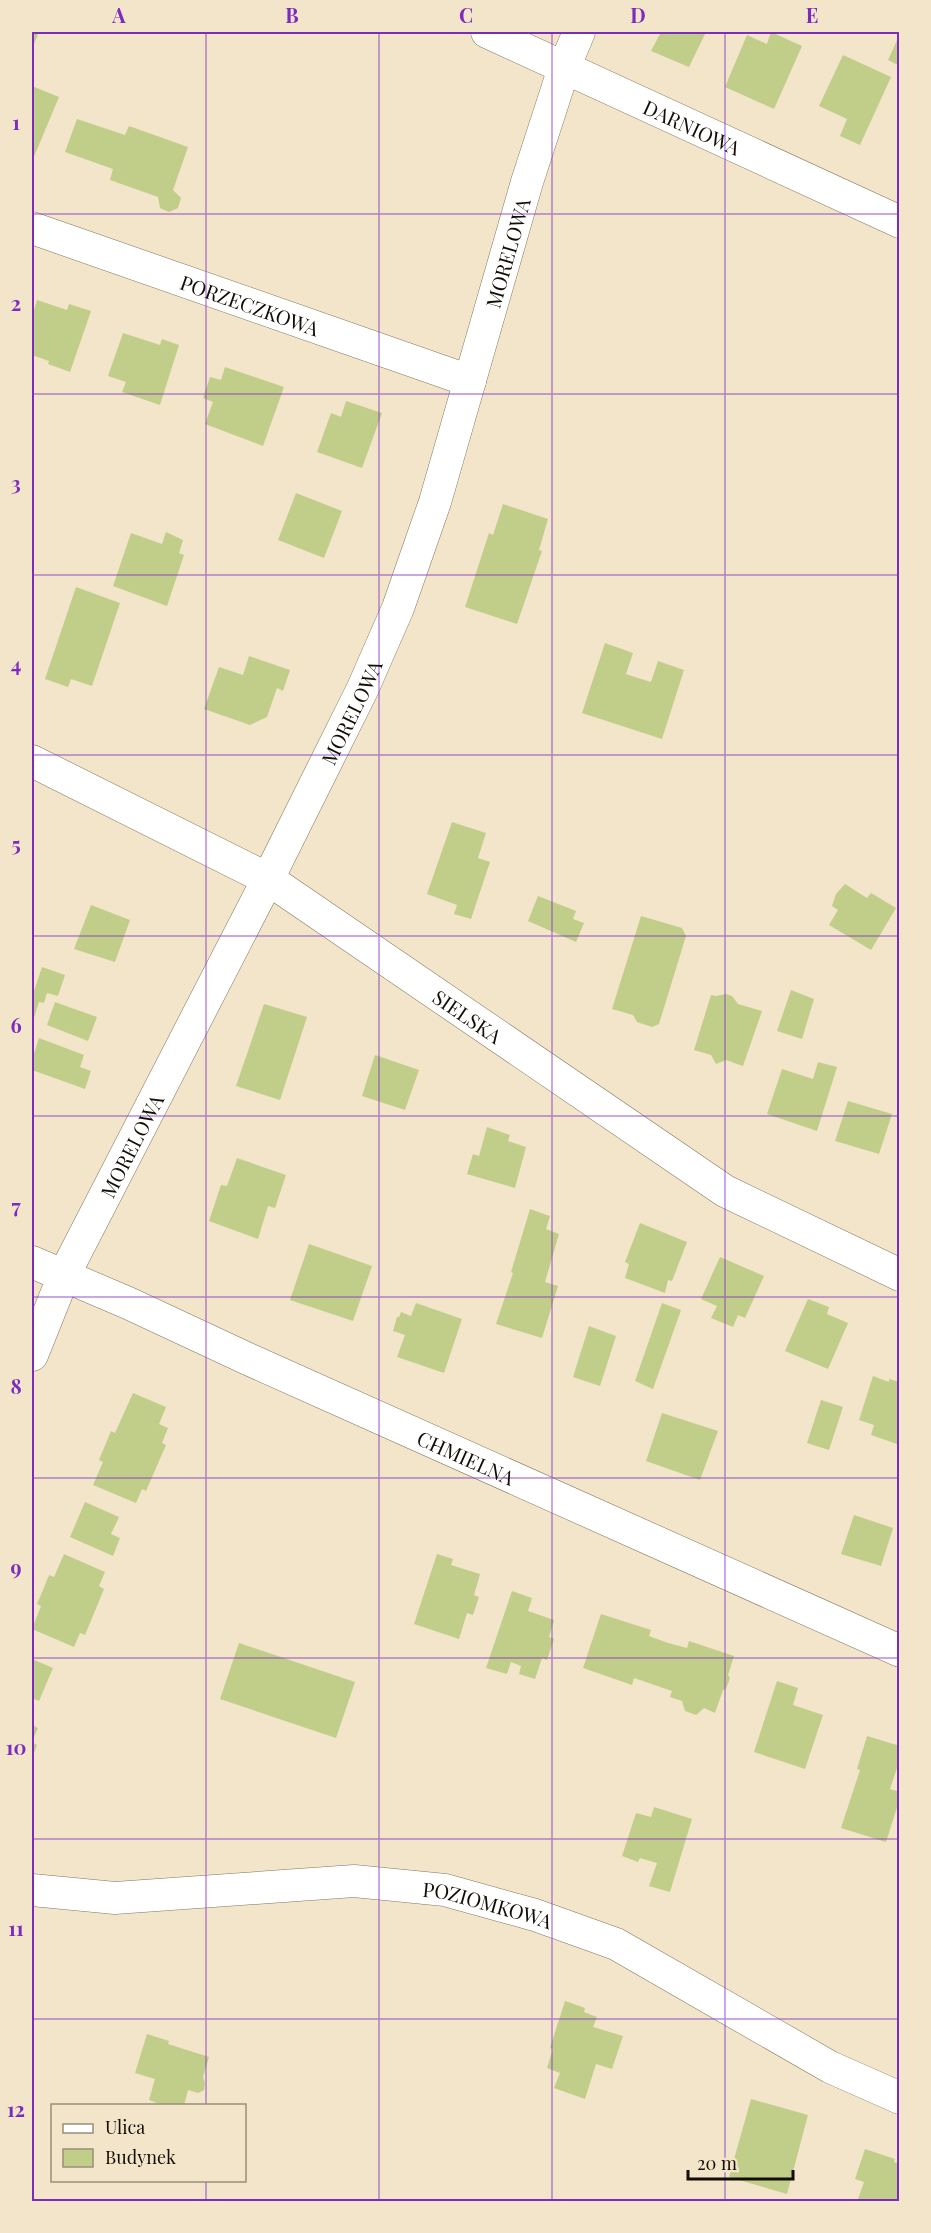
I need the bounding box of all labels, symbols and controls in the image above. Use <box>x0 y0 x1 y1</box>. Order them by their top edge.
text: A <box>111 1 126 28</box>
text: B <box>285 1 299 28</box>
text: C <box>459 1 473 28</box>
text: D <box>630 1 646 28</box>
text: E <box>806 1 818 28</box>
street label: DARNIOWA <box>639 92 746 161</box>
text: 1 <box>12 108 20 135</box>
street label: MORELOWA <box>478 194 535 311</box>
street label: PORZECZKOWA <box>177 267 324 341</box>
text: 2 <box>11 289 21 316</box>
text: 3 <box>11 469 21 496</box>
text: 4 <box>11 650 21 677</box>
street label: MORELOWA <box>314 655 387 769</box>
text: 5 <box>11 830 21 857</box>
street label: SIELSKA <box>428 982 508 1049</box>
text: 6 <box>10 1011 22 1038</box>
street label: MORELOWA <box>93 1089 169 1202</box>
text: 7 <box>11 1192 21 1219</box>
text: 8 <box>10 1372 22 1399</box>
street label: CHMIELNA <box>413 1423 519 1490</box>
text: 9 <box>10 1553 22 1580</box>
text: 10 <box>6 1733 26 1760</box>
street label: POZIOMKOWA <box>422 1874 557 1934</box>
text: 11 <box>8 1914 24 1941</box>
text: 12 <box>7 2095 25 2122</box>
legend <box>51 2104 246 2182</box>
text: Ulica <box>105 2115 145 2139</box>
scale bar <box>688 2143 793 2181</box>
text: Budynek <box>105 2145 176 2169</box>
text: 20 m <box>697 2151 737 2175</box>

